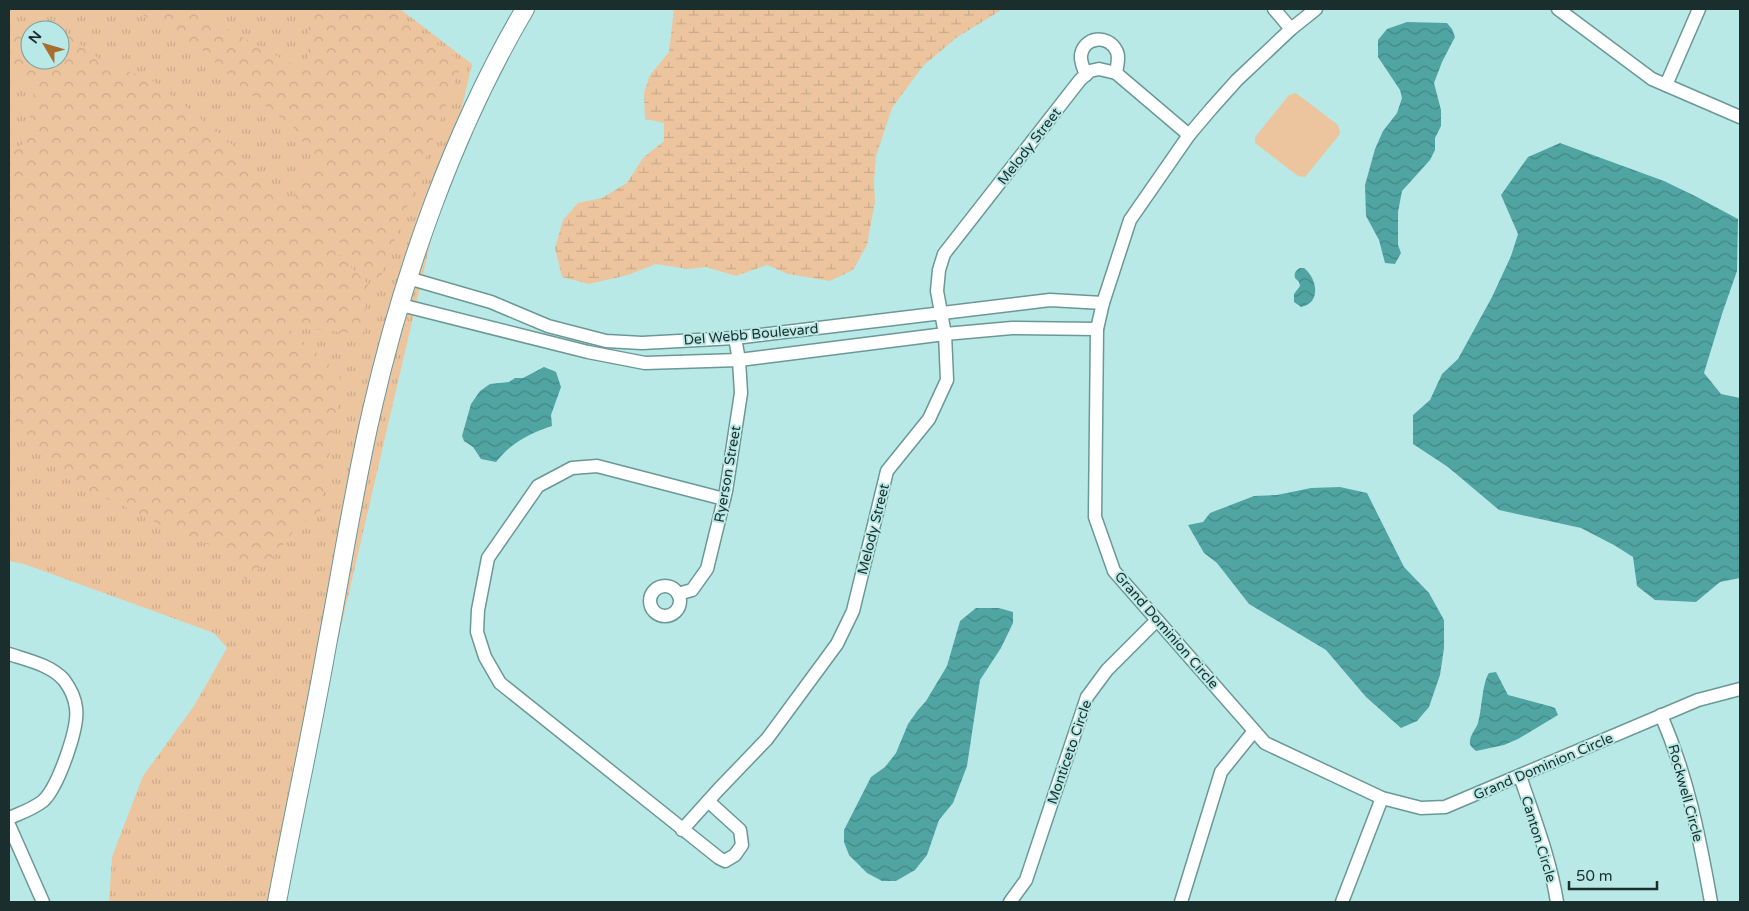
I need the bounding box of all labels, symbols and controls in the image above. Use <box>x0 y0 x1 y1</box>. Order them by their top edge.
north arrow <box>20 20 70 70</box>
text: N <box>25 28 45 47</box>
street label: Melody Street <box>994 104 1065 188</box>
street label: Del Webb Boulevard <box>683 320 819 349</box>
street label: Ryerson Street <box>711 424 744 524</box>
street label: Melody Street <box>854 481 893 576</box>
street label: Grand Dominion Circle <box>1111 568 1222 693</box>
street label: Monticeto Circle <box>1044 698 1095 806</box>
street label: Grand Dominion Circle <box>1471 729 1616 804</box>
street label: Rockwell Circle <box>1664 742 1707 844</box>
street label: Canton Circle <box>1517 794 1560 884</box>
scale bar <box>1569 858 1656 890</box>
text: 50 m <box>1576 867 1613 885</box>

